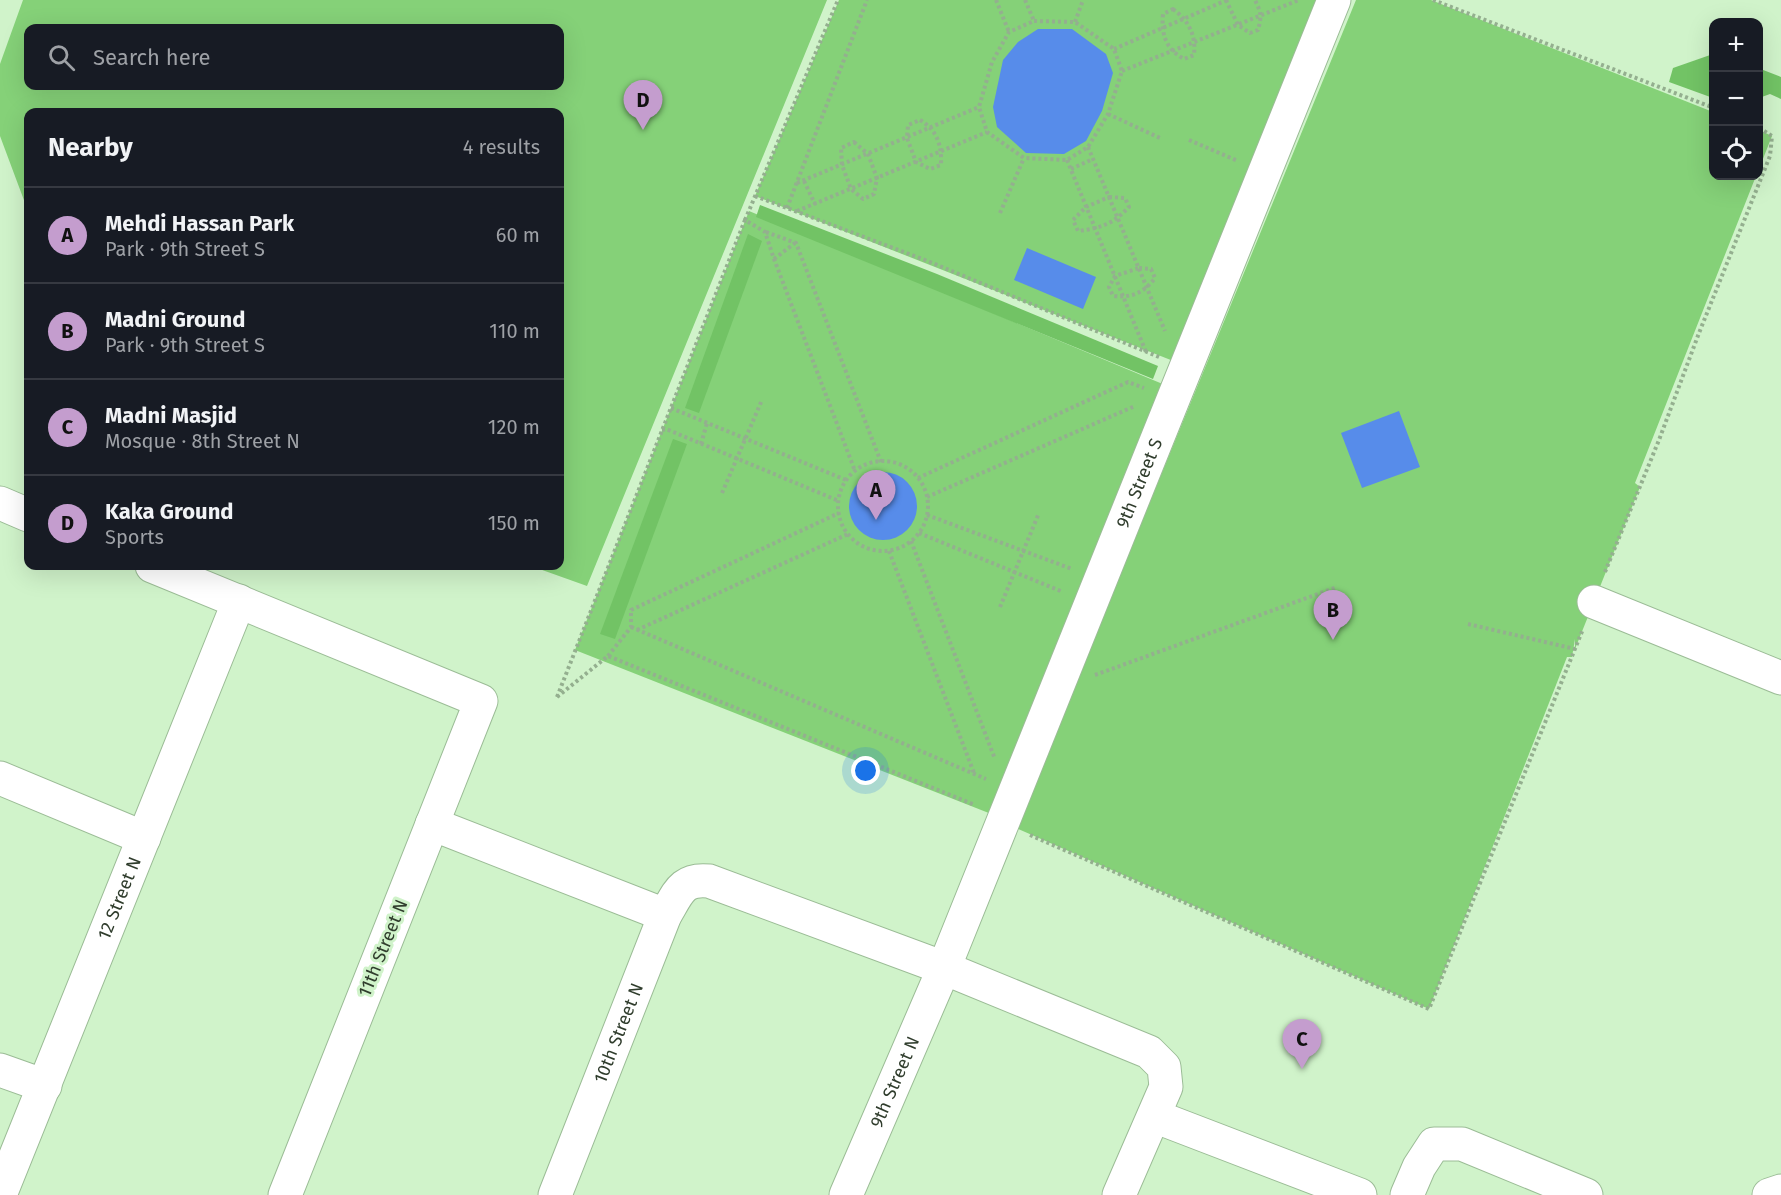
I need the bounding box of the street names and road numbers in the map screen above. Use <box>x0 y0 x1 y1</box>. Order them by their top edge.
street label: 9th Street S <box>1111 435 1167 531</box>
street label: 12 Street N <box>93 853 146 943</box>
street label: 11th Street N <box>353 896 413 1000</box>
street label: 10th Street N <box>589 980 648 1086</box>
street label: 9th Street N <box>865 1033 924 1131</box>

